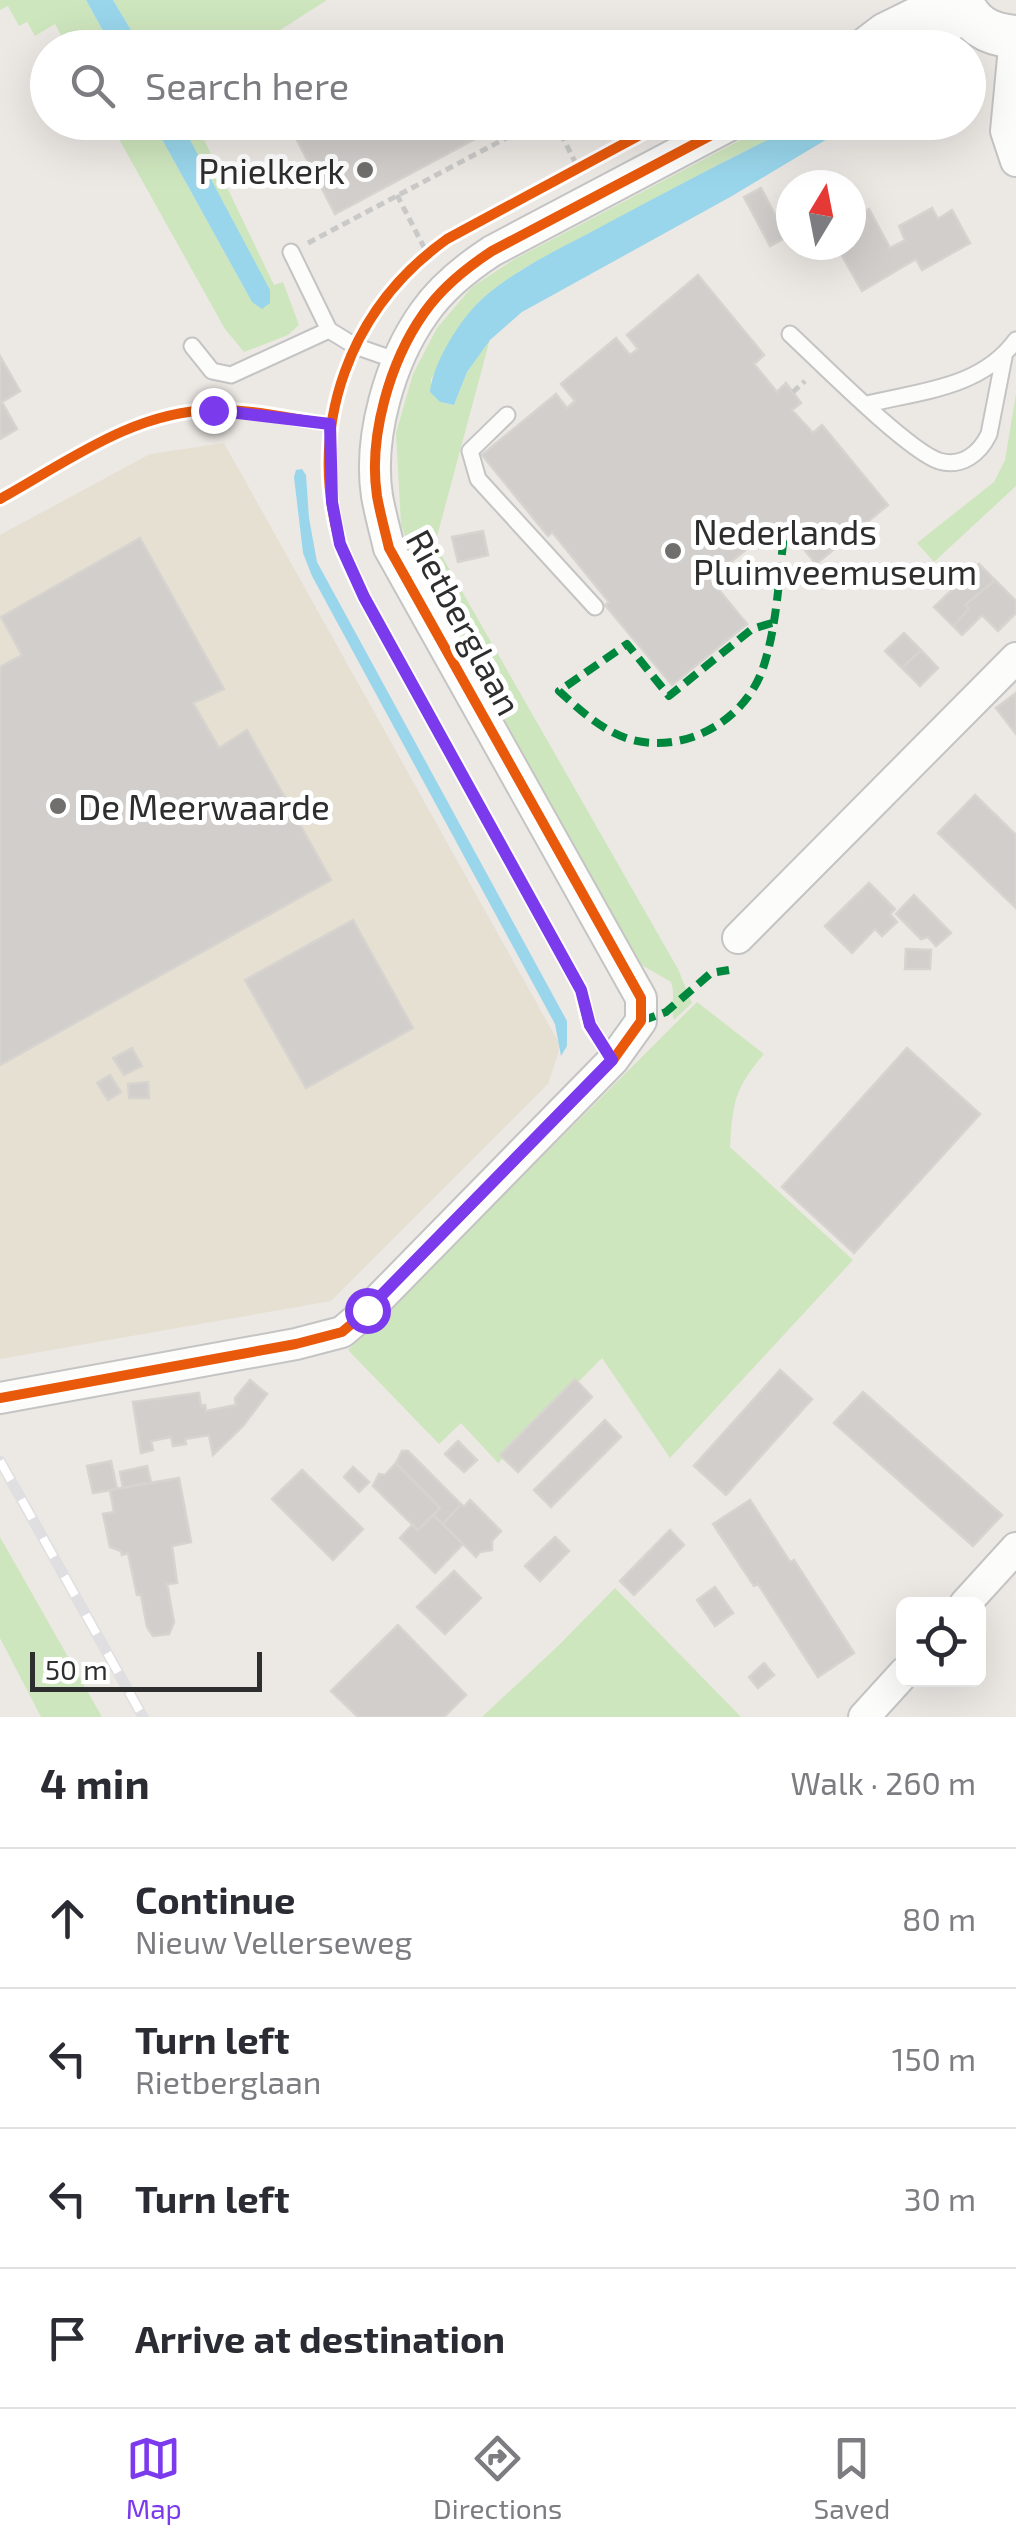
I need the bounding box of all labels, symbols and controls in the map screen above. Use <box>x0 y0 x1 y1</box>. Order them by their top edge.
search box <box>30 30 986 140</box>
icon: search <box>65 58 120 113</box>
text: Search here <box>145 62 349 108</box>
place label: Pnielkerk <box>198 149 345 191</box>
marker: Pnielkerk <box>354 159 376 181</box>
north arrow <box>776 170 866 260</box>
route end <box>191 388 237 434</box>
place label: Nederlands Pluimveemuseum <box>693 510 977 592</box>
street label: Rietberglaan <box>399 522 531 722</box>
marker: Nederlands Pluimveemuseum <box>662 540 684 562</box>
place label: De Meerwaarde <box>78 785 330 827</box>
marker: De Meerwaarde <box>47 795 69 817</box>
route start <box>345 1288 391 1334</box>
map controls <box>896 1597 986 1687</box>
button: locate <box>896 1597 986 1687</box>
scale bar <box>30 1647 262 1692</box>
text: 50 m <box>45 1652 108 1686</box>
text: 4 min <box>40 1757 150 1807</box>
text: Walk · 260 m <box>790 1763 976 1801</box>
text: Continue <box>135 1876 295 1922</box>
icon: ahead <box>40 1891 95 1946</box>
text: 80 m <box>902 1899 976 1937</box>
text: Nieuw Vellerseweg <box>135 1922 412 1960</box>
text: Turn left <box>135 2016 290 2062</box>
icon: left <box>40 2031 95 2086</box>
text: 150 m <box>892 2039 976 2077</box>
text: Rietberglaan <box>135 2062 321 2100</box>
icon: left <box>40 2171 95 2226</box>
text: Turn left <box>135 2175 290 2221</box>
text: 30 m <box>904 2179 976 2217</box>
icon: arrive <box>40 2311 95 2366</box>
text: Arrive at destination <box>135 2315 505 2361</box>
tab: Map <box>126 2431 182 2525</box>
tab: Directions <box>433 2431 562 2525</box>
tab: Saved <box>814 2431 890 2525</box>

